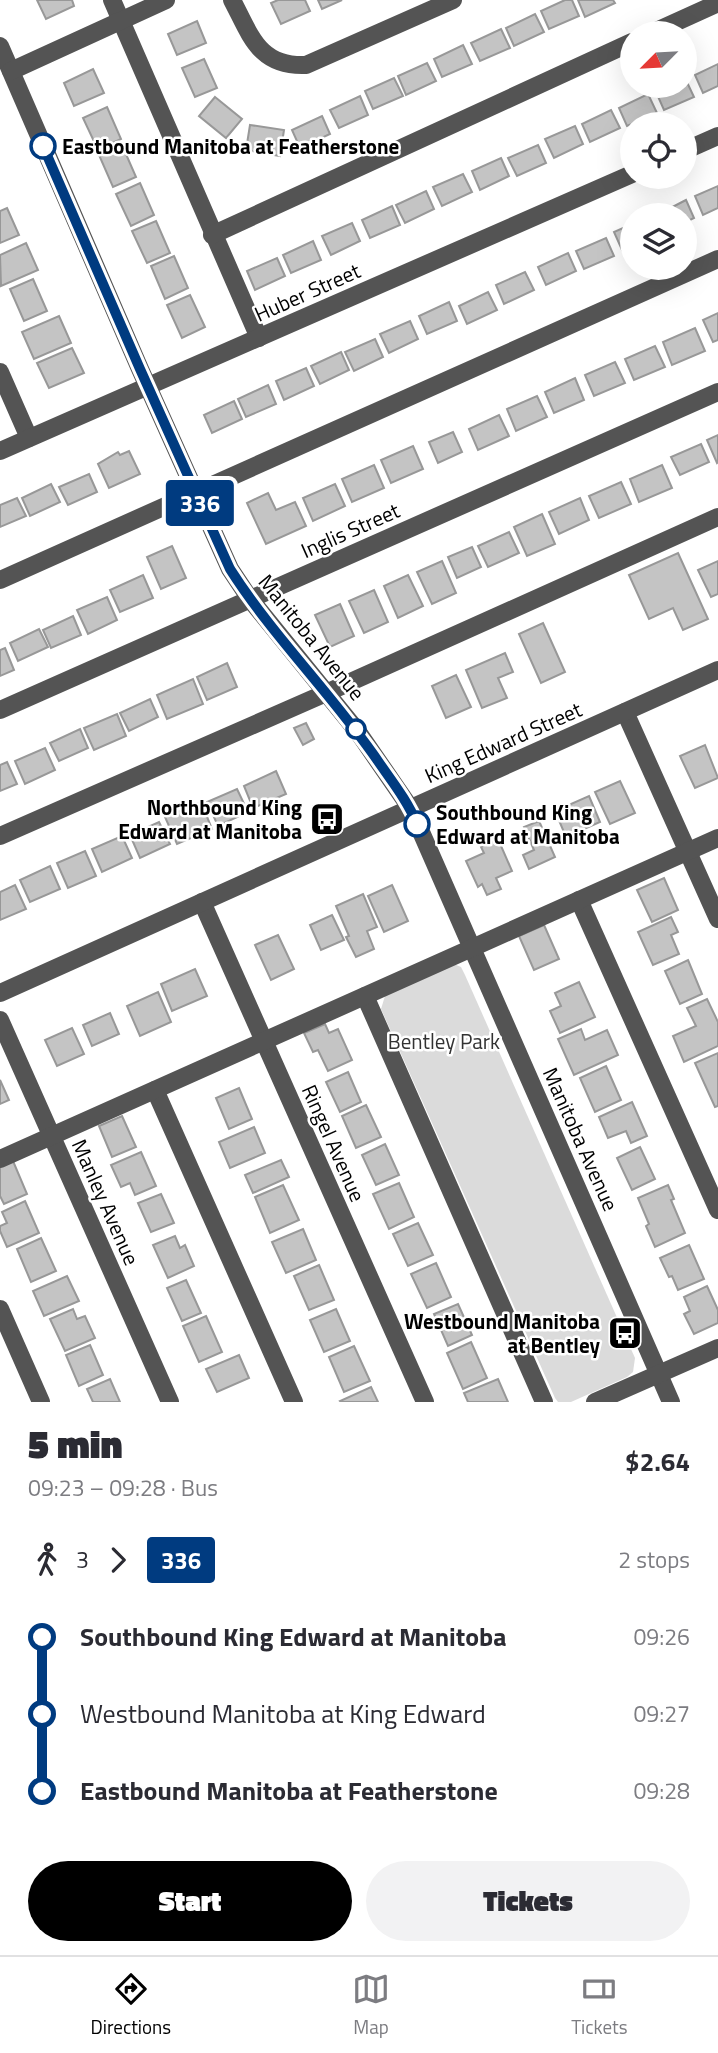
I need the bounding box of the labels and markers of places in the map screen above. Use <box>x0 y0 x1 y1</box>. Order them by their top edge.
place label: Eastbound Manitoba at Featherstone <box>62 130 399 162</box>
marker: Eastbound Manitoba at Featherstone <box>30 133 56 159</box>
unlabelled marker <box>346 719 366 739</box>
place label: Northbound King Edward at Manitoba <box>118 791 302 847</box>
place label: Southbound King Edward at Manitoba <box>436 796 620 852</box>
bus stop icon: Northbound King Edward at Manitoba <box>308 800 346 838</box>
marker: Southbound King Edward at Manitoba <box>404 811 430 837</box>
place label: Westbound Manitoba at Bentley <box>404 1305 600 1361</box>
bus stop icon: Westbound Manitoba at Bentley <box>606 1314 644 1352</box>

